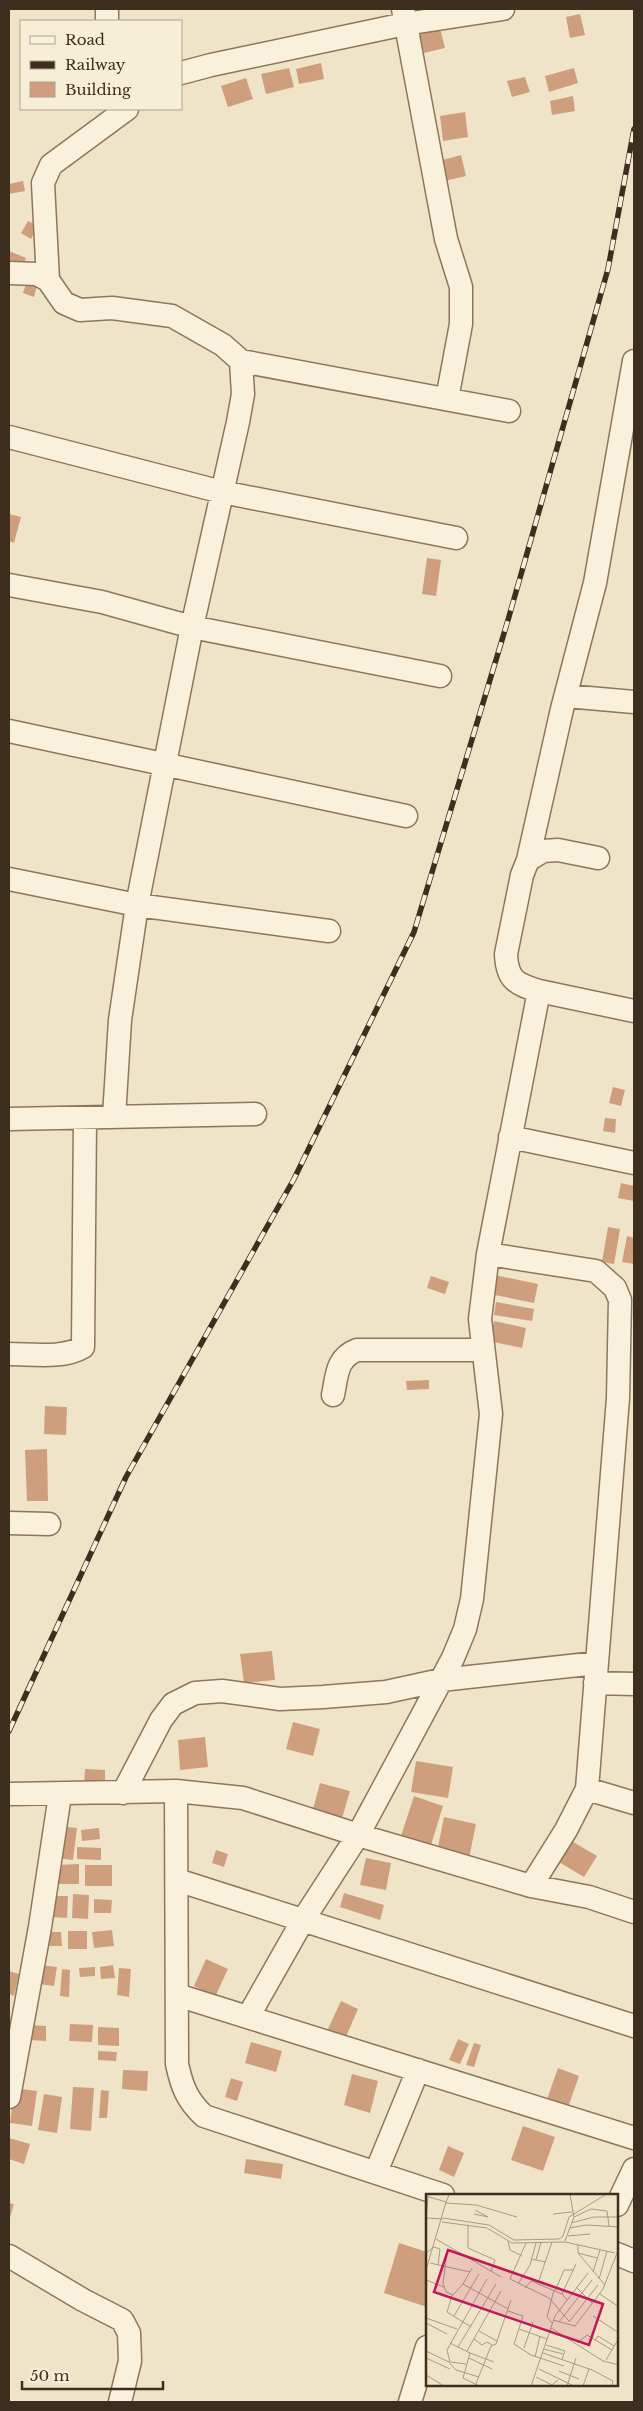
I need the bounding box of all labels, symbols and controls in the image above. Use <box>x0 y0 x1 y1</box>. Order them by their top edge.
legend <box>20 20 182 110</box>
text: Road <box>65 30 105 49</box>
text: Railway <box>65 55 126 74</box>
text: Building <box>65 80 132 99</box>
inset map <box>426 2194 618 2386</box>
scale bar <box>22 2358 164 2390</box>
text: 50 m <box>30 2366 70 2385</box>

